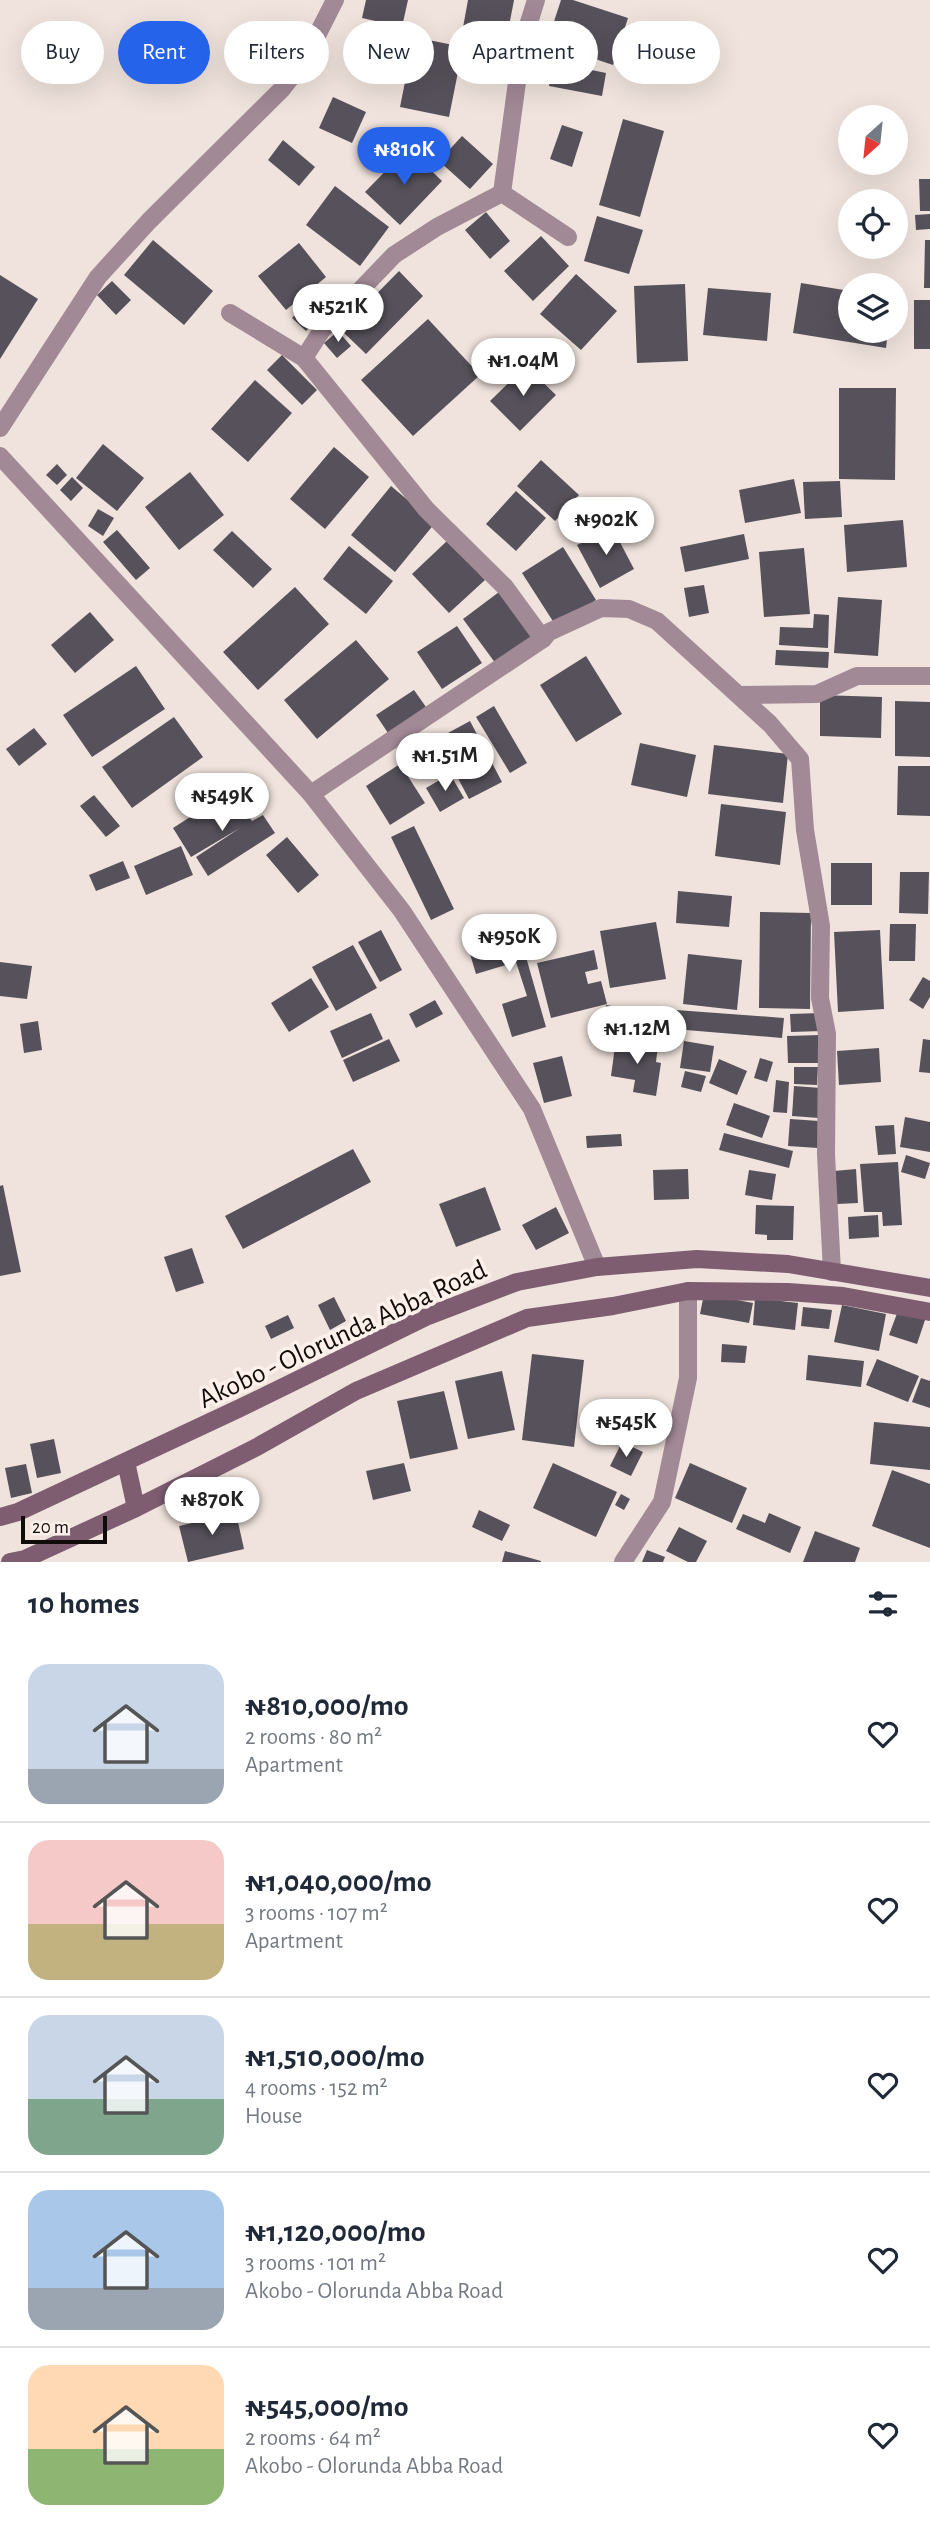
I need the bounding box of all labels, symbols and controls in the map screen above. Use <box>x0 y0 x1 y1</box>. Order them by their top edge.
chip: Buy <box>21 21 104 84</box>
chip: Rent <box>118 21 210 84</box>
chip: Filters <box>224 21 329 84</box>
chip: New <box>343 21 434 84</box>
chip: Apartment <box>448 21 598 84</box>
chip: House <box>612 21 720 84</box>
north arrow <box>838 105 908 175</box>
map controls <box>838 105 908 343</box>
pin: ₦810K <box>355 128 453 187</box>
text: ₦810K <box>373 138 435 161</box>
button: locate <box>838 189 908 259</box>
button: layers <box>838 273 908 343</box>
pin: ₦521K <box>289 284 387 344</box>
text: ₦521K <box>309 295 367 318</box>
pin: ₦1.04M <box>466 338 580 398</box>
text: ₦1.04M <box>487 349 559 372</box>
pin: ₦902K <box>557 498 655 557</box>
text: ₦902K <box>574 508 638 531</box>
pin: ₦1.51M <box>388 734 502 793</box>
text: ₦1.51M <box>412 744 478 767</box>
pin: ₦549K <box>173 774 271 833</box>
text: ₦549K <box>191 784 253 807</box>
pin: ₦950K <box>460 914 558 974</box>
text: ₦950K <box>478 925 540 948</box>
pin: ₦1.12M <box>580 1006 694 1066</box>
text: ₦1.12M <box>603 1017 671 1040</box>
street label: Akobo - Olorunda Abba Road <box>195 1256 491 1414</box>
pin: ₦545K <box>577 1400 675 1459</box>
text: ₦545K <box>595 1410 657 1433</box>
pin: ₦870K <box>163 1478 261 1537</box>
text: ₦870K <box>181 1488 243 1511</box>
scale bar <box>21 1513 107 1545</box>
text: 20 m <box>32 1518 69 1537</box>
icon: filters <box>864 1585 902 1623</box>
text: 10 homes <box>28 1589 139 1619</box>
text: ₦810,000/mo <box>245 1691 409 1721</box>
icon: home <box>84 1692 168 1776</box>
icon: heart <box>864 1715 902 1753</box>
text: 2 rooms · 80 m² <box>245 1726 382 1749</box>
text: Apartment <box>245 1754 343 1777</box>
text: ₦1,040,000/mo <box>245 1867 431 1897</box>
icon: home <box>84 1868 168 1952</box>
icon: heart <box>864 1891 902 1929</box>
text: 3 rooms · 107 m² <box>245 1902 388 1925</box>
text: Apartment <box>245 1930 343 1953</box>
text: ₦1,510,000/mo <box>245 2042 425 2072</box>
icon: home <box>84 2043 168 2127</box>
icon: heart <box>864 2066 902 2104</box>
text: 4 rooms · 152 m² <box>245 2077 388 2100</box>
text: House <box>245 2105 302 2128</box>
text: ₦1,120,000/mo <box>245 2217 426 2247</box>
icon: home <box>84 2218 168 2302</box>
icon: heart <box>864 2241 902 2279</box>
text: 3 rooms · 101 m² <box>245 2252 386 2275</box>
text: Akobo - Olorunda Abba Road <box>245 2280 503 2303</box>
text: ₦545,000/mo <box>245 2392 408 2422</box>
icon: home <box>84 2393 168 2477</box>
icon: heart <box>864 2416 902 2454</box>
text: 2 rooms · 64 m² <box>245 2427 381 2450</box>
text: Akobo - Olorunda Abba Road <box>245 2455 503 2478</box>

